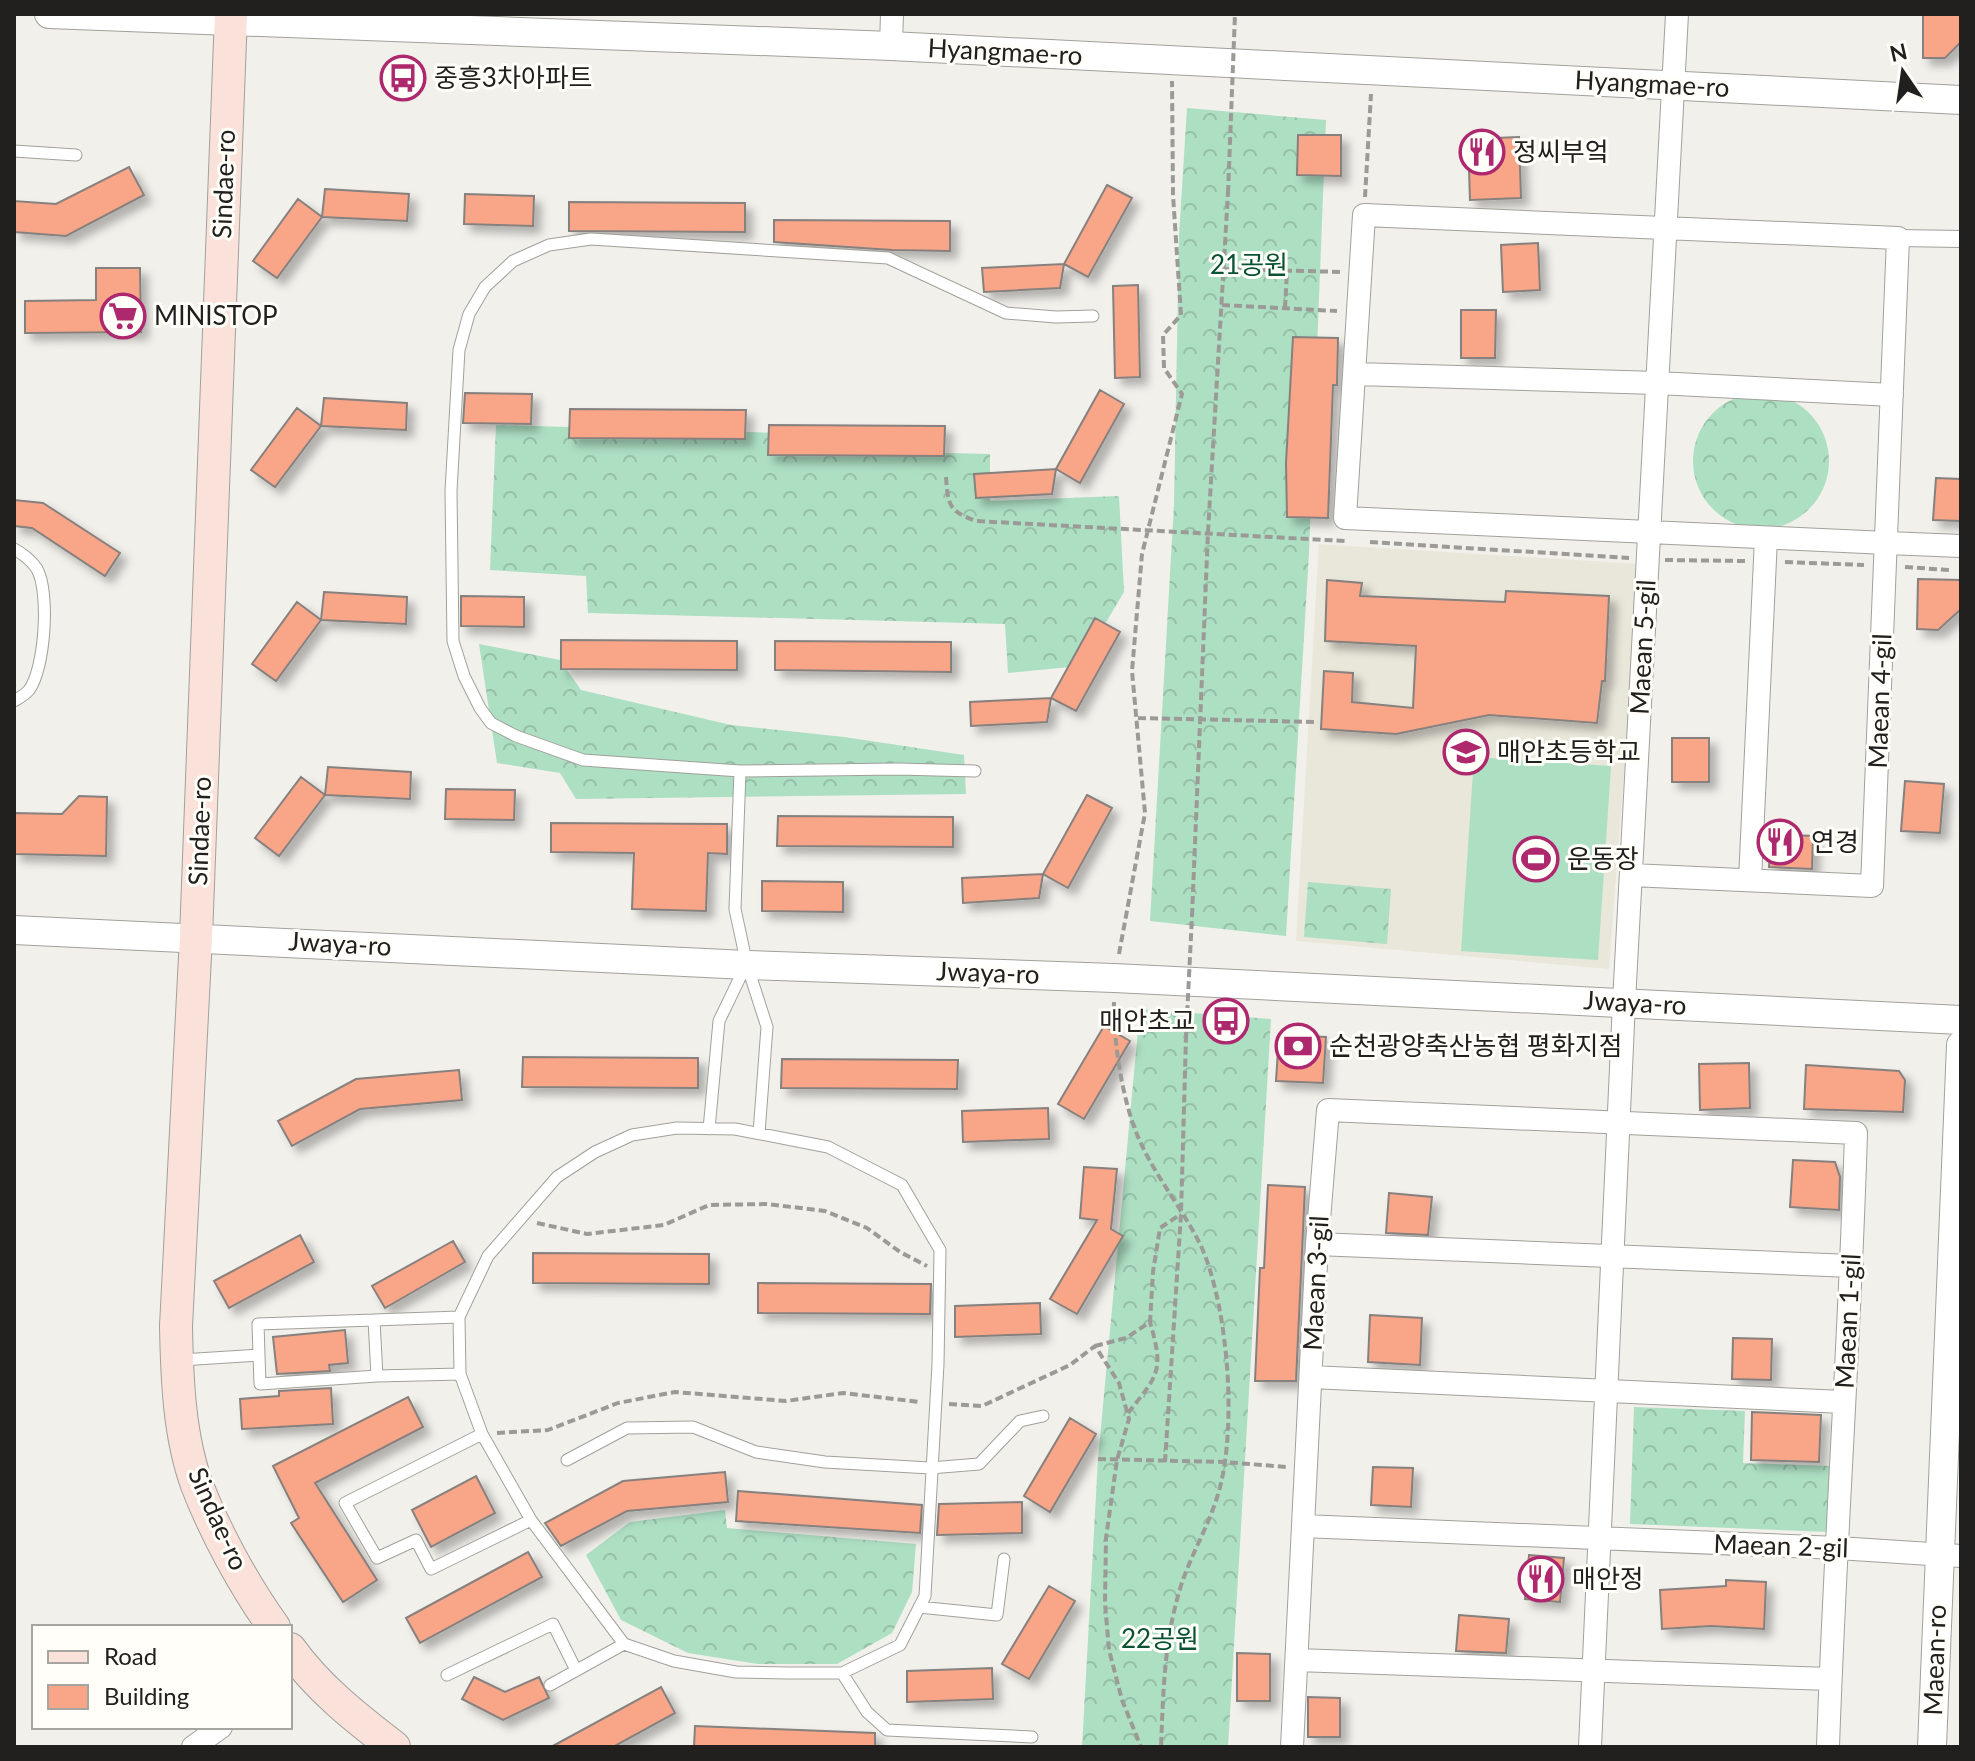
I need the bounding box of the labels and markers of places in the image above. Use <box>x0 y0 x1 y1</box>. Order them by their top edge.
bus stop icon: 중흥3차아파트 <box>379 54 427 102</box>
place label: 중흥3차아파트 <box>434 61 593 93</box>
restaurant icon: 정씨부엌 <box>1458 128 1506 176</box>
place label: 정씨부엌 <box>1513 135 1609 167</box>
supermarket icon: MINISTOP <box>99 292 147 340</box>
place label: MINISTOP <box>154 299 278 331</box>
school or university icon: 매안초등학교 <box>1442 728 1490 776</box>
place label: 매안초등학교 <box>1497 735 1641 767</box>
restaurant icon: 연경 <box>1756 818 1804 866</box>
place label: 연경 <box>1811 825 1859 857</box>
sports icon: 운동장 <box>1512 835 1560 883</box>
place label: 운동장 <box>1567 842 1639 874</box>
bus stop icon: 매안초교 <box>1202 997 1250 1045</box>
place label: 매안초교 <box>1099 1004 1195 1036</box>
bank icon: 순천광양축산농협 평화지점 <box>1274 1022 1322 1070</box>
place label: 순천광양축산농협 평화지점 <box>1329 1029 1623 1061</box>
restaurant icon: 매안정 <box>1517 1555 1565 1603</box>
place label: 매안정 <box>1572 1562 1644 1594</box>

